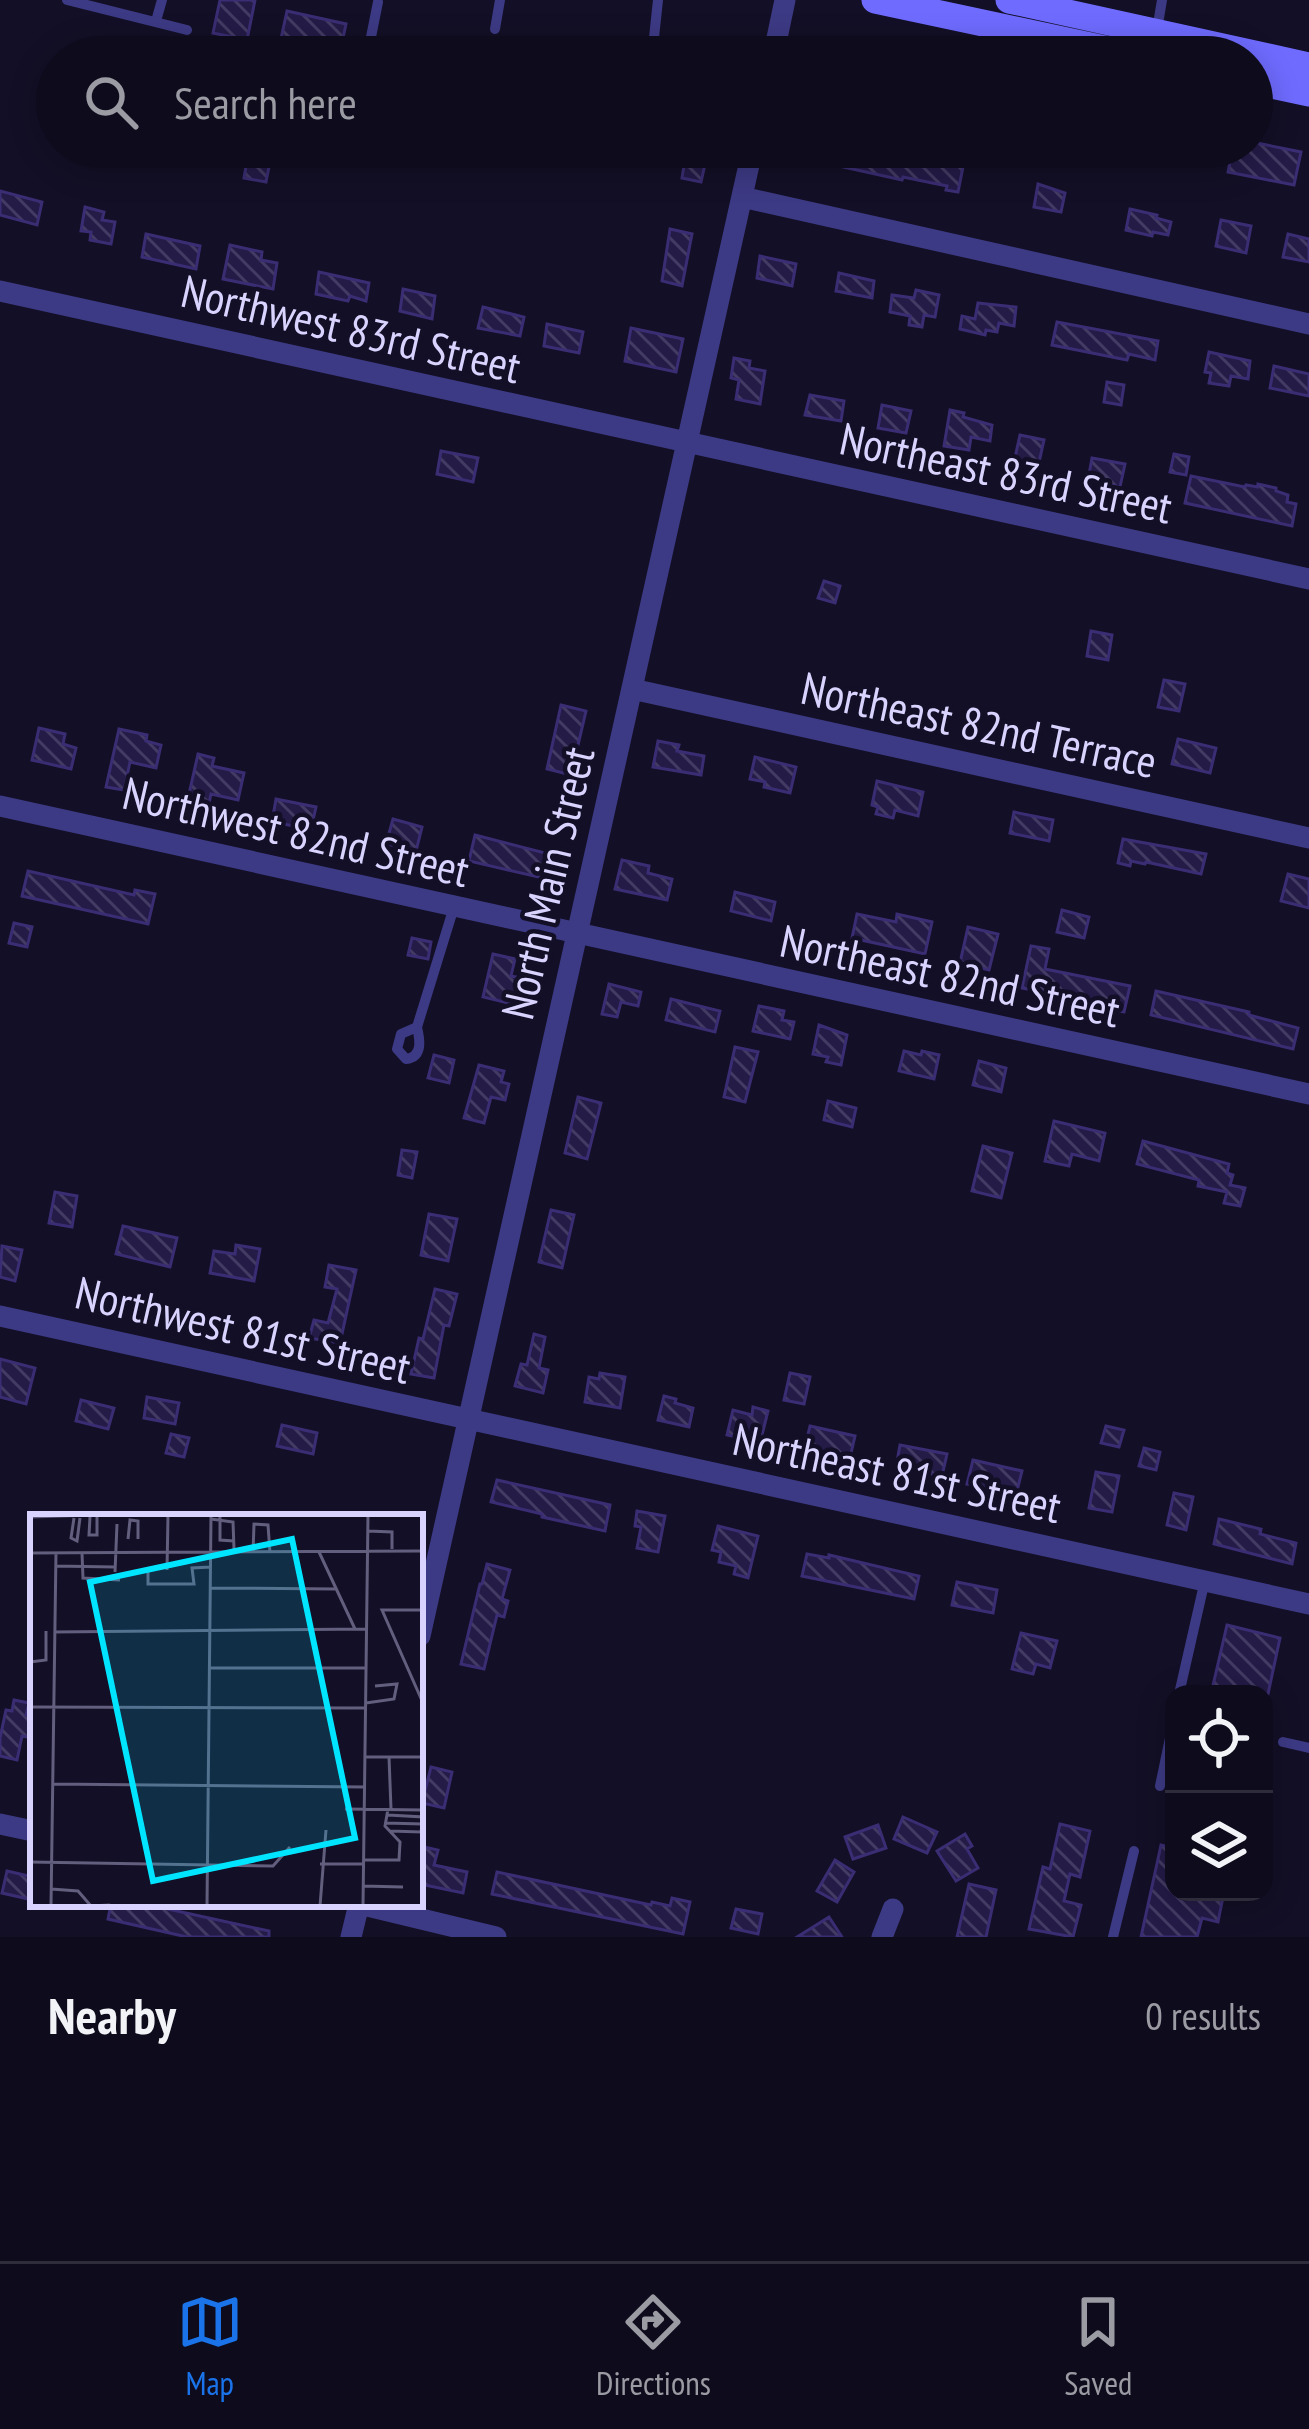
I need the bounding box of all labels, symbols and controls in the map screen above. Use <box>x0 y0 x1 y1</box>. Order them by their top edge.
search box <box>36 36 1273 168</box>
icon: search <box>78 69 144 135</box>
text: Search here <box>174 73 357 131</box>
street label: Northwest 83rd Street <box>176 261 527 395</box>
street label: Northeast 83rd Street <box>835 409 1178 536</box>
street label: Northeast 82nd Terrace <box>796 658 1162 790</box>
street label: North Main Street <box>488 740 607 1025</box>
street label: Northwest 82nd Street <box>117 763 476 899</box>
street label: Northeast 82nd Street <box>775 911 1126 1039</box>
street label: Northwest 81st Street <box>70 1262 417 1396</box>
street label: Northeast 81st Street <box>728 1409 1067 1535</box>
inset map <box>30 1514 423 1907</box>
map controls <box>1165 1685 1273 1901</box>
button: locate <box>1165 1685 1273 1793</box>
button: layers <box>1165 1793 1273 1901</box>
text: Nearby <box>48 1982 176 2048</box>
text: 0 results <box>1145 1990 1261 2041</box>
tab: Map <box>177 2289 243 2404</box>
tab: Directions <box>596 2289 711 2404</box>
tab: Saved <box>1064 2289 1132 2404</box>

